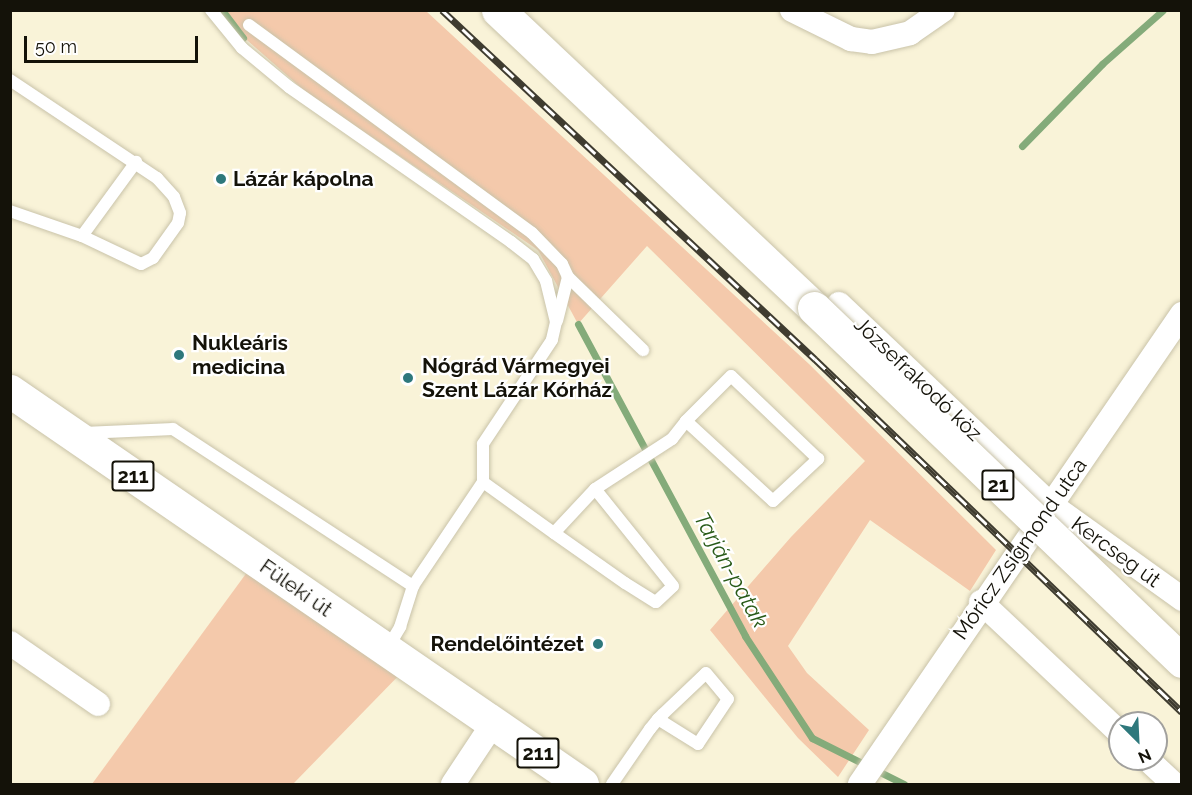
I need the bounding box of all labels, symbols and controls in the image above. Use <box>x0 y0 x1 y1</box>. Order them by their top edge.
scale bar <box>27 24 201 62</box>
text: 50 m <box>35 36 77 57</box>
place label: Lázár kápolna <box>233 166 374 192</box>
marker: Lázár kápolna <box>214 172 228 186</box>
street label: Józsefrakodó köz <box>849 312 987 446</box>
place label: Nukleáris medicina <box>192 330 288 380</box>
marker: Nukleáris medicina <box>170 346 188 364</box>
place label: Nógrád Vármegyei Szent Lázár Kórház <box>422 353 612 403</box>
marker: Nógrád Vármegyei Szent Lázár Kórház <box>399 369 417 387</box>
street label: Móricz Zsigmond utca <box>948 453 1092 645</box>
road number: 211 <box>110 459 156 493</box>
road number: 21 <box>980 468 1016 502</box>
water label: Tarján-patak <box>688 507 774 633</box>
street label: Kercseg út <box>1067 511 1165 593</box>
street label: Füleki út <box>255 554 337 622</box>
place label: Rendelőintézet <box>431 631 584 657</box>
marker: Rendelőintézet <box>589 635 607 653</box>
north arrow <box>1108 711 1168 771</box>
road number: 211 <box>516 736 560 770</box>
text: N <box>1135 745 1154 767</box>

